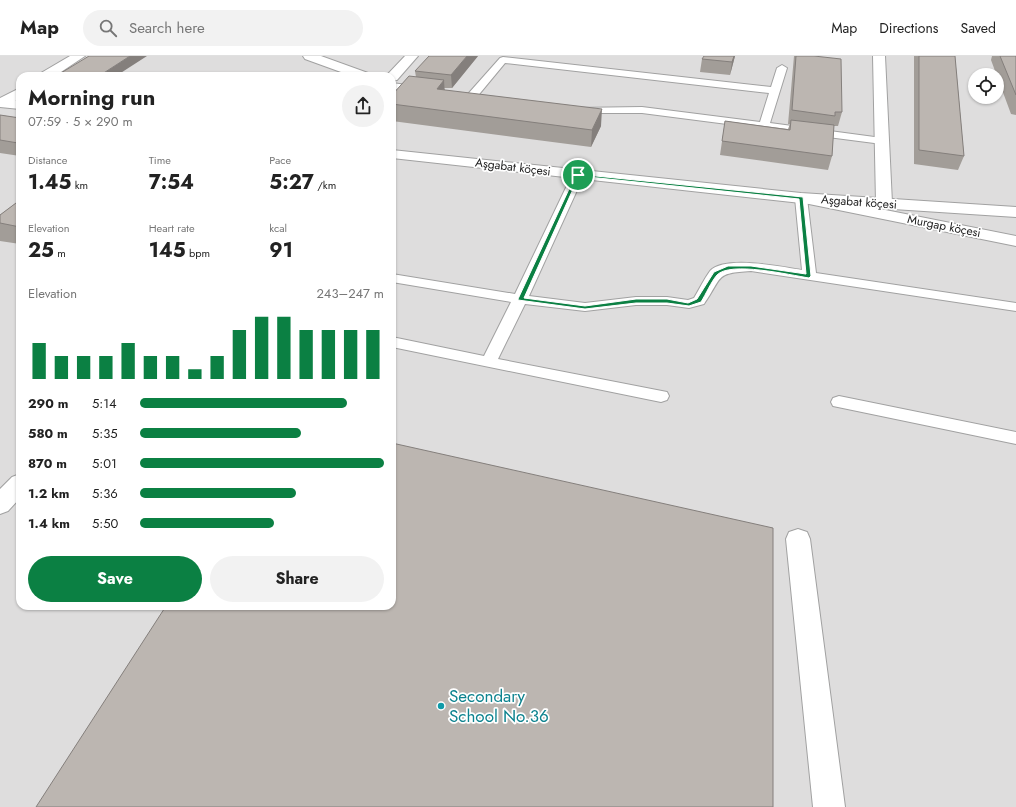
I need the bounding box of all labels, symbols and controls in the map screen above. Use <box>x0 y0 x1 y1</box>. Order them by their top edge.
search box <box>83 10 363 46</box>
text: Map <box>20 14 59 41</box>
icon: search <box>97 17 119 39</box>
text: Search here <box>129 17 205 39</box>
text: Map <box>831 18 857 38</box>
text: Directions <box>879 18 939 38</box>
text: Saved <box>961 18 996 38</box>
map controls <box>968 68 1004 104</box>
button: locate <box>968 68 1004 104</box>
text: Morning run <box>28 81 155 113</box>
button: share <box>342 85 384 127</box>
text: 07:59 · 5 × 290 m <box>28 112 133 131</box>
text: Distance <box>28 152 67 168</box>
text: Time <box>149 152 171 168</box>
text: Pace <box>269 152 291 168</box>
street label: Aşgabat köçesi <box>474 153 552 181</box>
pin <box>561 158 595 192</box>
icon: arrive <box>567 164 589 186</box>
text: 1.45 <box>28 168 71 197</box>
text: 7:54 <box>149 168 194 197</box>
text: 5:27 <box>269 168 314 197</box>
text: km <box>71 177 88 193</box>
text: /km <box>314 177 336 193</box>
street label: Aşgabat köçesi <box>820 190 898 214</box>
street label: Murgap köçesi <box>906 210 982 242</box>
text: Elevation <box>28 220 70 236</box>
text: Heart rate <box>149 220 195 236</box>
text: kcal <box>269 220 287 236</box>
text: 25 <box>28 236 54 265</box>
text: 145 <box>149 236 186 265</box>
text: 91 <box>269 236 293 265</box>
text: m <box>54 245 66 261</box>
text: bpm <box>186 245 210 261</box>
text: Elevation <box>28 284 77 303</box>
text: 243–247 m <box>316 284 384 303</box>
text: 290 m <box>28 394 68 413</box>
text: 5:14 <box>92 394 117 413</box>
text: 580 m <box>28 424 68 443</box>
text: 5:35 <box>92 424 118 443</box>
text: 870 m <box>28 454 67 473</box>
text: 5:01 <box>92 454 117 473</box>
text: 1.2 km <box>28 484 69 503</box>
text: 5:36 <box>92 484 118 503</box>
text: 1.4 km <box>28 514 70 533</box>
text: 5:50 <box>92 514 118 533</box>
button: Save <box>28 556 202 602</box>
button: Share <box>210 556 384 602</box>
place label: Secondary School No.36 <box>449 684 549 728</box>
marker: Secondary School No.36 <box>436 701 446 711</box>

